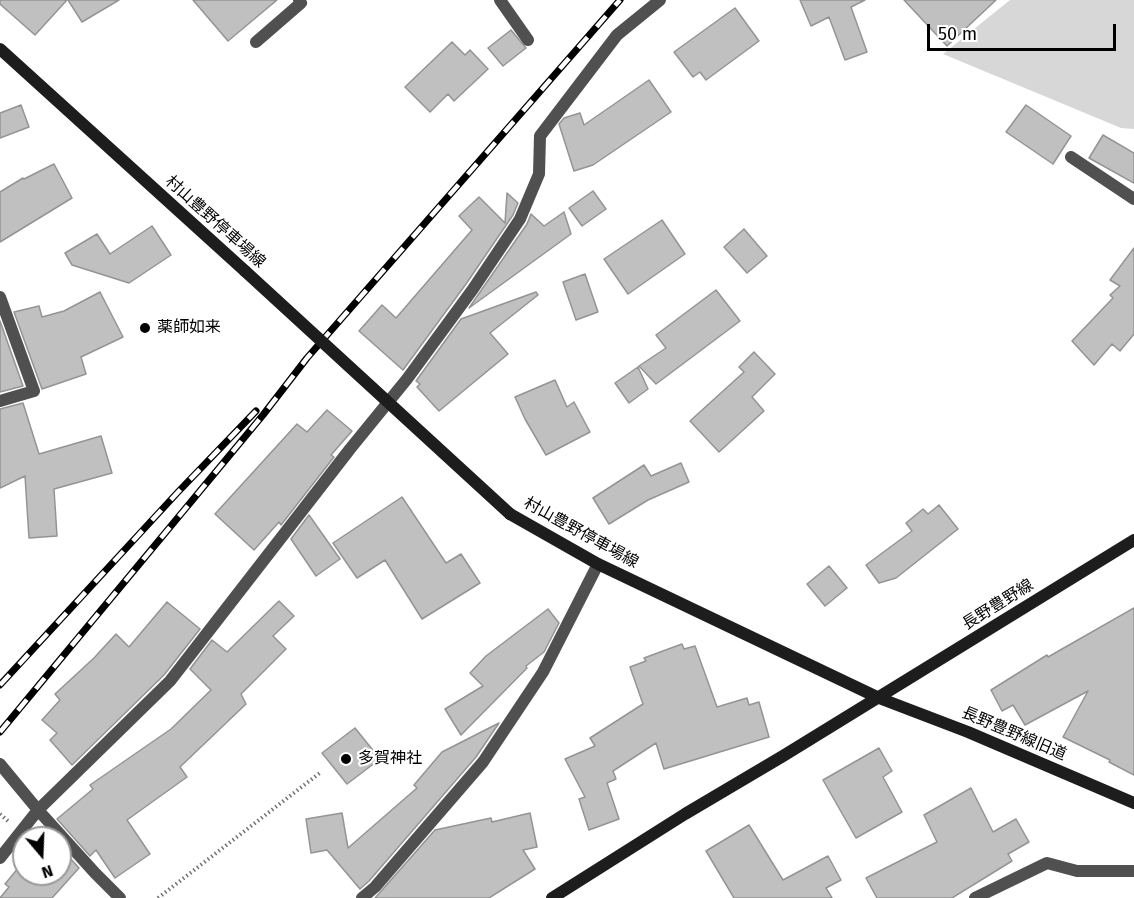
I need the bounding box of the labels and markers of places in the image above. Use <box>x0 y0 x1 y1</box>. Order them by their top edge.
place label: 薬師如来 <box>157 318 221 338</box>
marker: 薬師如来 <box>138 321 152 335</box>
place label: 多賀神社 <box>358 749 422 769</box>
marker: 多賀神社 <box>339 752 353 766</box>

